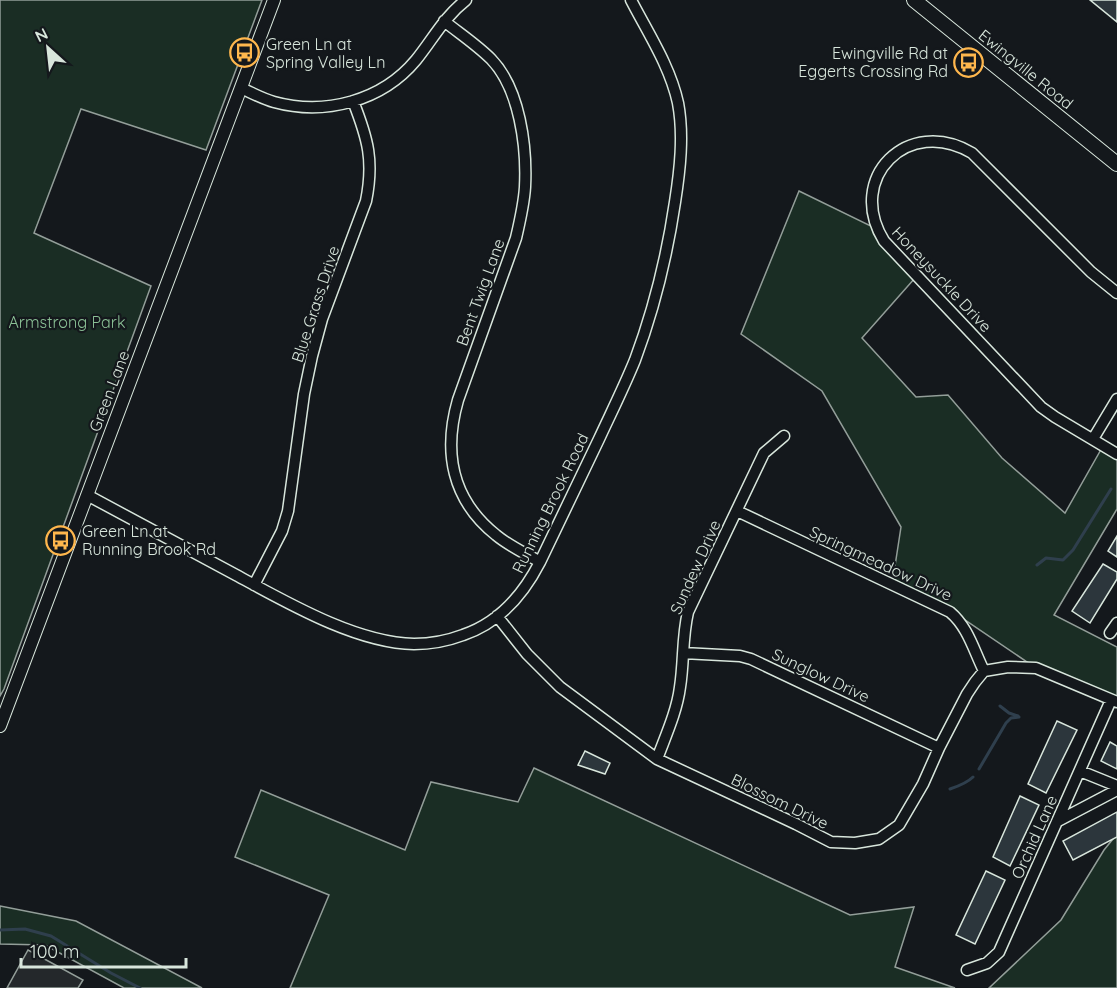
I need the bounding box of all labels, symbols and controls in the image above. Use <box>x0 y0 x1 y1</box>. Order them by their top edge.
north arrow <box>18 18 78 78</box>
text: N <box>31 23 51 46</box>
street label: Ewingville Road <box>975 25 1077 113</box>
place label: Green Ln at Spring Valley Ln <box>266 34 385 72</box>
bus stop icon: Green Ln at Spring Valley Ln <box>229 37 261 69</box>
place label: Ewingville Rd at Eggerts Crossing Rd <box>798 43 948 81</box>
bus stop icon: Ewingville Rd at Eggerts Crossing Rd <box>953 46 985 78</box>
street label: Honeysuckle Drive <box>888 222 996 336</box>
street label: Bent Twig Lane <box>451 236 509 348</box>
street label: Blue Grass Drive <box>287 243 343 365</box>
park label: Armstrong Park <box>9 312 125 332</box>
street label: Green Lane <box>84 348 134 434</box>
street label: Running Brook Road <box>507 430 593 576</box>
street label: Sundew Drive <box>665 517 725 617</box>
place label: Green Ln at Running Brook Rd <box>82 521 216 559</box>
street label: Springmeadow Drive <box>806 521 956 605</box>
bus stop icon: Green Ln at Running Brook Rd <box>45 524 77 556</box>
street label: Sunglow Drive <box>769 644 873 706</box>
street label: Blossom Drive <box>728 769 832 833</box>
street label: Orchid Lane <box>1007 792 1061 882</box>
scale bar <box>21 931 186 969</box>
text: 100 m <box>30 940 79 963</box>

